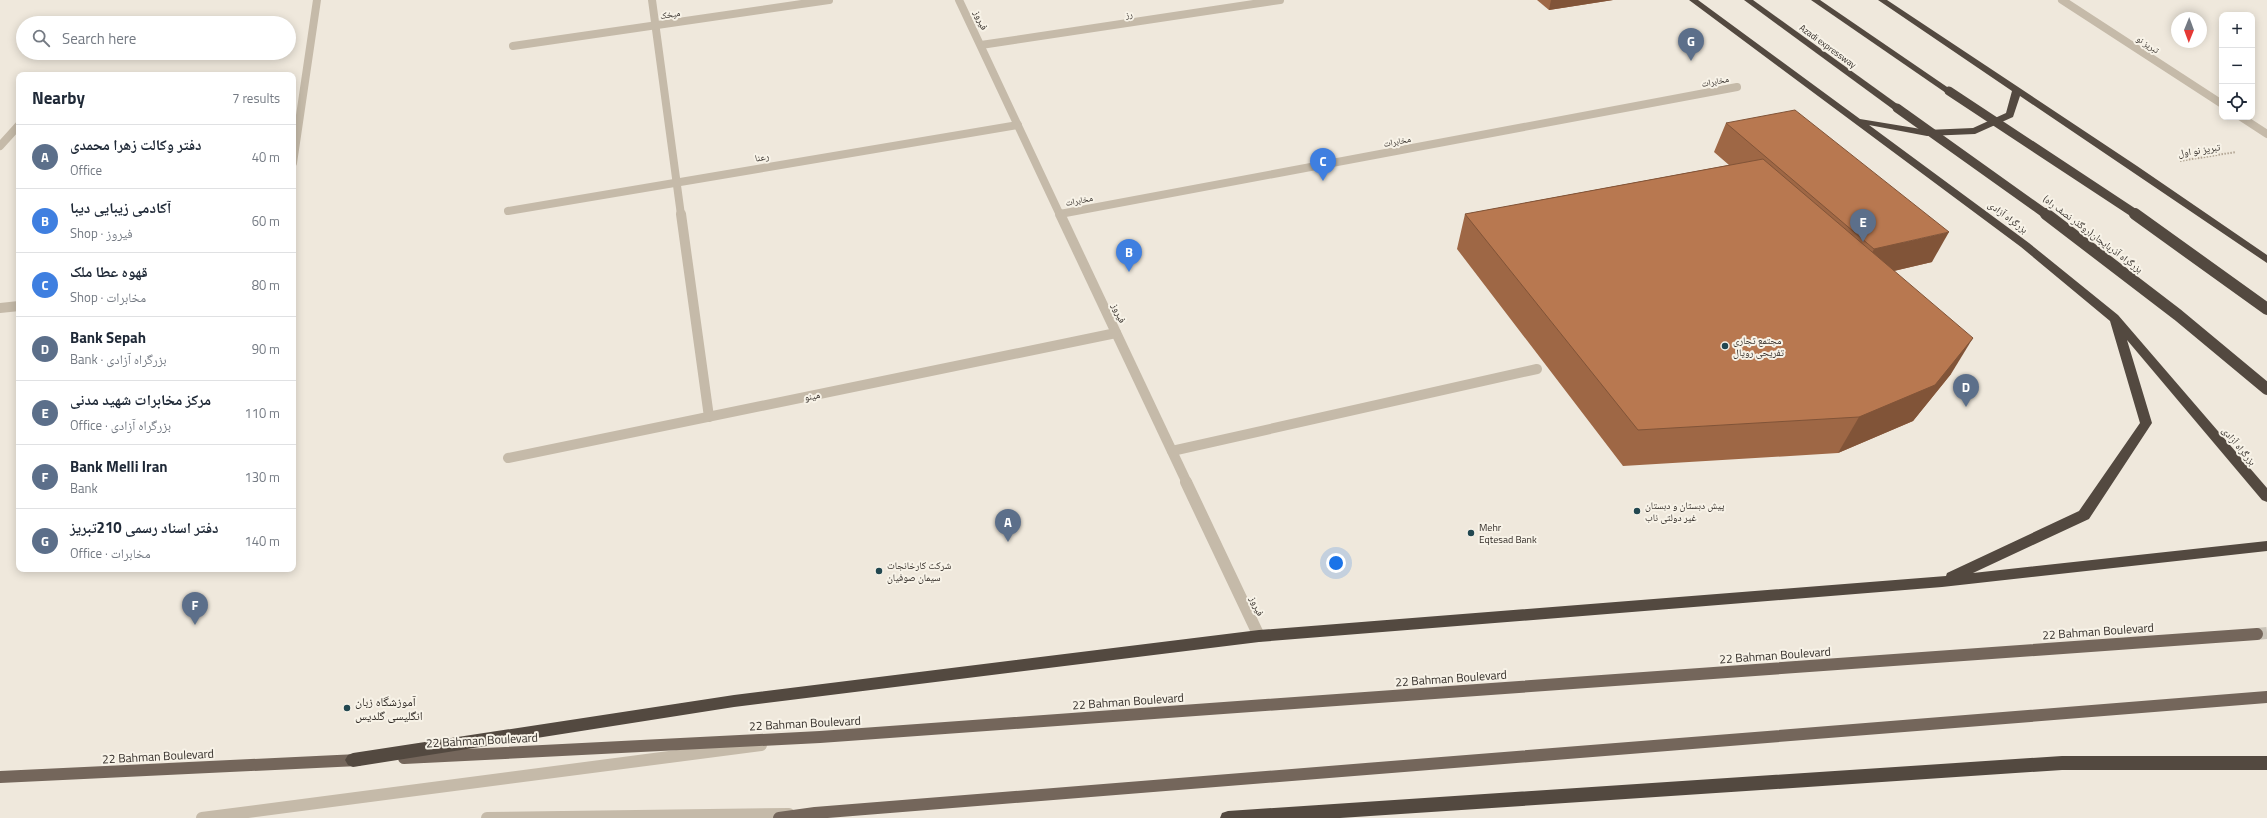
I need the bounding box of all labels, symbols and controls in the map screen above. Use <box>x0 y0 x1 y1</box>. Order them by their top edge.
street label: میخک <box>659 6 681 22</box>
street label: فیروز <box>969 7 992 32</box>
street label: رز <box>1124 7 1134 21</box>
north arrow <box>2171 12 2207 48</box>
map controls <box>2219 12 2255 120</box>
button: + <box>2219 12 2255 48</box>
search box <box>16 16 296 60</box>
street label: Azadi expressway <box>1797 21 1860 71</box>
icon: search <box>30 27 52 49</box>
text: Search here <box>62 27 136 50</box>
pin: G <box>1678 28 1704 61</box>
street label: تبریز نو <box>2134 32 2162 56</box>
button: − <box>2219 48 2255 84</box>
street label: مخابرات <box>1700 72 1730 90</box>
button: locate <box>2219 84 2255 120</box>
text: Nearby <box>32 85 85 111</box>
text: 7 results <box>232 88 280 108</box>
street label: مخابرات <box>1382 132 1412 150</box>
text: دفتر وکالت زهرا محمدی <box>70 133 202 156</box>
street label: تبریز نو اول <box>2177 139 2221 161</box>
text: A <box>41 147 49 167</box>
text: 40 m <box>252 147 280 167</box>
street label: رعنا <box>754 148 771 166</box>
pin: C <box>1310 148 1336 181</box>
text: Office <box>70 160 102 180</box>
street label: مخابرات <box>1064 191 1094 209</box>
street label: بزرگراه آذربایجان(روگذر نصف راه) <box>2040 191 2146 277</box>
text: آکادمی زیبایی دیبا <box>70 196 171 219</box>
street label: بزرگراه آزادی <box>1985 197 2031 237</box>
pin: E <box>1850 209 1876 242</box>
text: B <box>41 211 49 231</box>
text: 60 m <box>252 211 280 231</box>
text: Shop · فیروز <box>70 223 133 243</box>
pin: B <box>1116 239 1142 272</box>
text: قهوه عطا ملک <box>70 260 148 283</box>
text: C <box>41 275 49 295</box>
text: 80 m <box>252 275 280 295</box>
text: Shop · مخابرات <box>70 287 146 307</box>
street label: فیروز <box>1107 300 1130 325</box>
text: Bank Sepah <box>70 326 146 349</box>
place label: مجتمع تجاری تفریحی رویال <box>1733 333 1784 360</box>
text: D <box>41 339 49 359</box>
text: 90 m <box>252 339 280 359</box>
marker: مجتمع تجاری تفریحی رویال <box>1720 341 1730 351</box>
text: Bank · بزرگراه آزادی <box>70 349 167 369</box>
pin: D <box>1953 374 1979 407</box>
street label: مینو <box>803 387 822 405</box>
text: مرکز مخابرات شهید مدنی <box>70 388 211 411</box>
text: E <box>41 403 49 423</box>
text: 110 m <box>244 403 280 423</box>
text: Office · بزرگراه آزادی <box>70 415 171 435</box>
street label: بزرگراه آزادی <box>2218 423 2260 469</box>
text: Bank Melli Iran <box>70 455 168 478</box>
text: F <box>42 467 48 487</box>
text: 130 m <box>244 467 280 487</box>
text: Bank <box>70 478 98 498</box>
place label: پیش دبستان و دبستان غیر دولتی ناب <box>1645 498 1725 525</box>
marker: پیش دبستان و دبستان غیر دولتی ناب <box>1632 506 1642 516</box>
pin: A <box>995 509 1021 542</box>
text: دفتر اسناد رسمی 210تبریز <box>70 516 219 539</box>
place label: Mehr Eqtesad Bank <box>1479 520 1537 547</box>
marker: Mehr Eqtesad Bank <box>1466 528 1476 538</box>
text: G <box>41 531 49 551</box>
text: 140 m <box>244 531 280 551</box>
text: Office · مخابرات <box>70 543 151 563</box>
your location <box>1326 553 1346 573</box>
place label: شرکت کارخانجات سیمان صوفیان <box>887 558 952 585</box>
marker: شرکت کارخانجات سیمان صوفیان <box>874 566 884 576</box>
pin: F <box>182 592 208 625</box>
street label: فیروز <box>1245 593 1268 618</box>
street label: 22 Bahman Boulevard <box>2042 618 2154 644</box>
street label: 22 Bahman Boulevard <box>1719 642 1831 668</box>
street label: 22 Bahman Boulevard <box>1395 665 1507 691</box>
street label: 22 Bahman Boulevard <box>1072 688 1184 714</box>
place label: آموزشگاه زبان انگلیسی گلدیس <box>355 692 423 725</box>
marker: آموزشگاه زبان انگلیسی گلدیس <box>342 703 352 713</box>
street label: 22 Bahman Boulevard <box>749 711 861 735</box>
street label: 22 Bahman Boulevard <box>426 728 538 752</box>
street label: 22 Bahman Boulevard <box>102 744 214 768</box>

